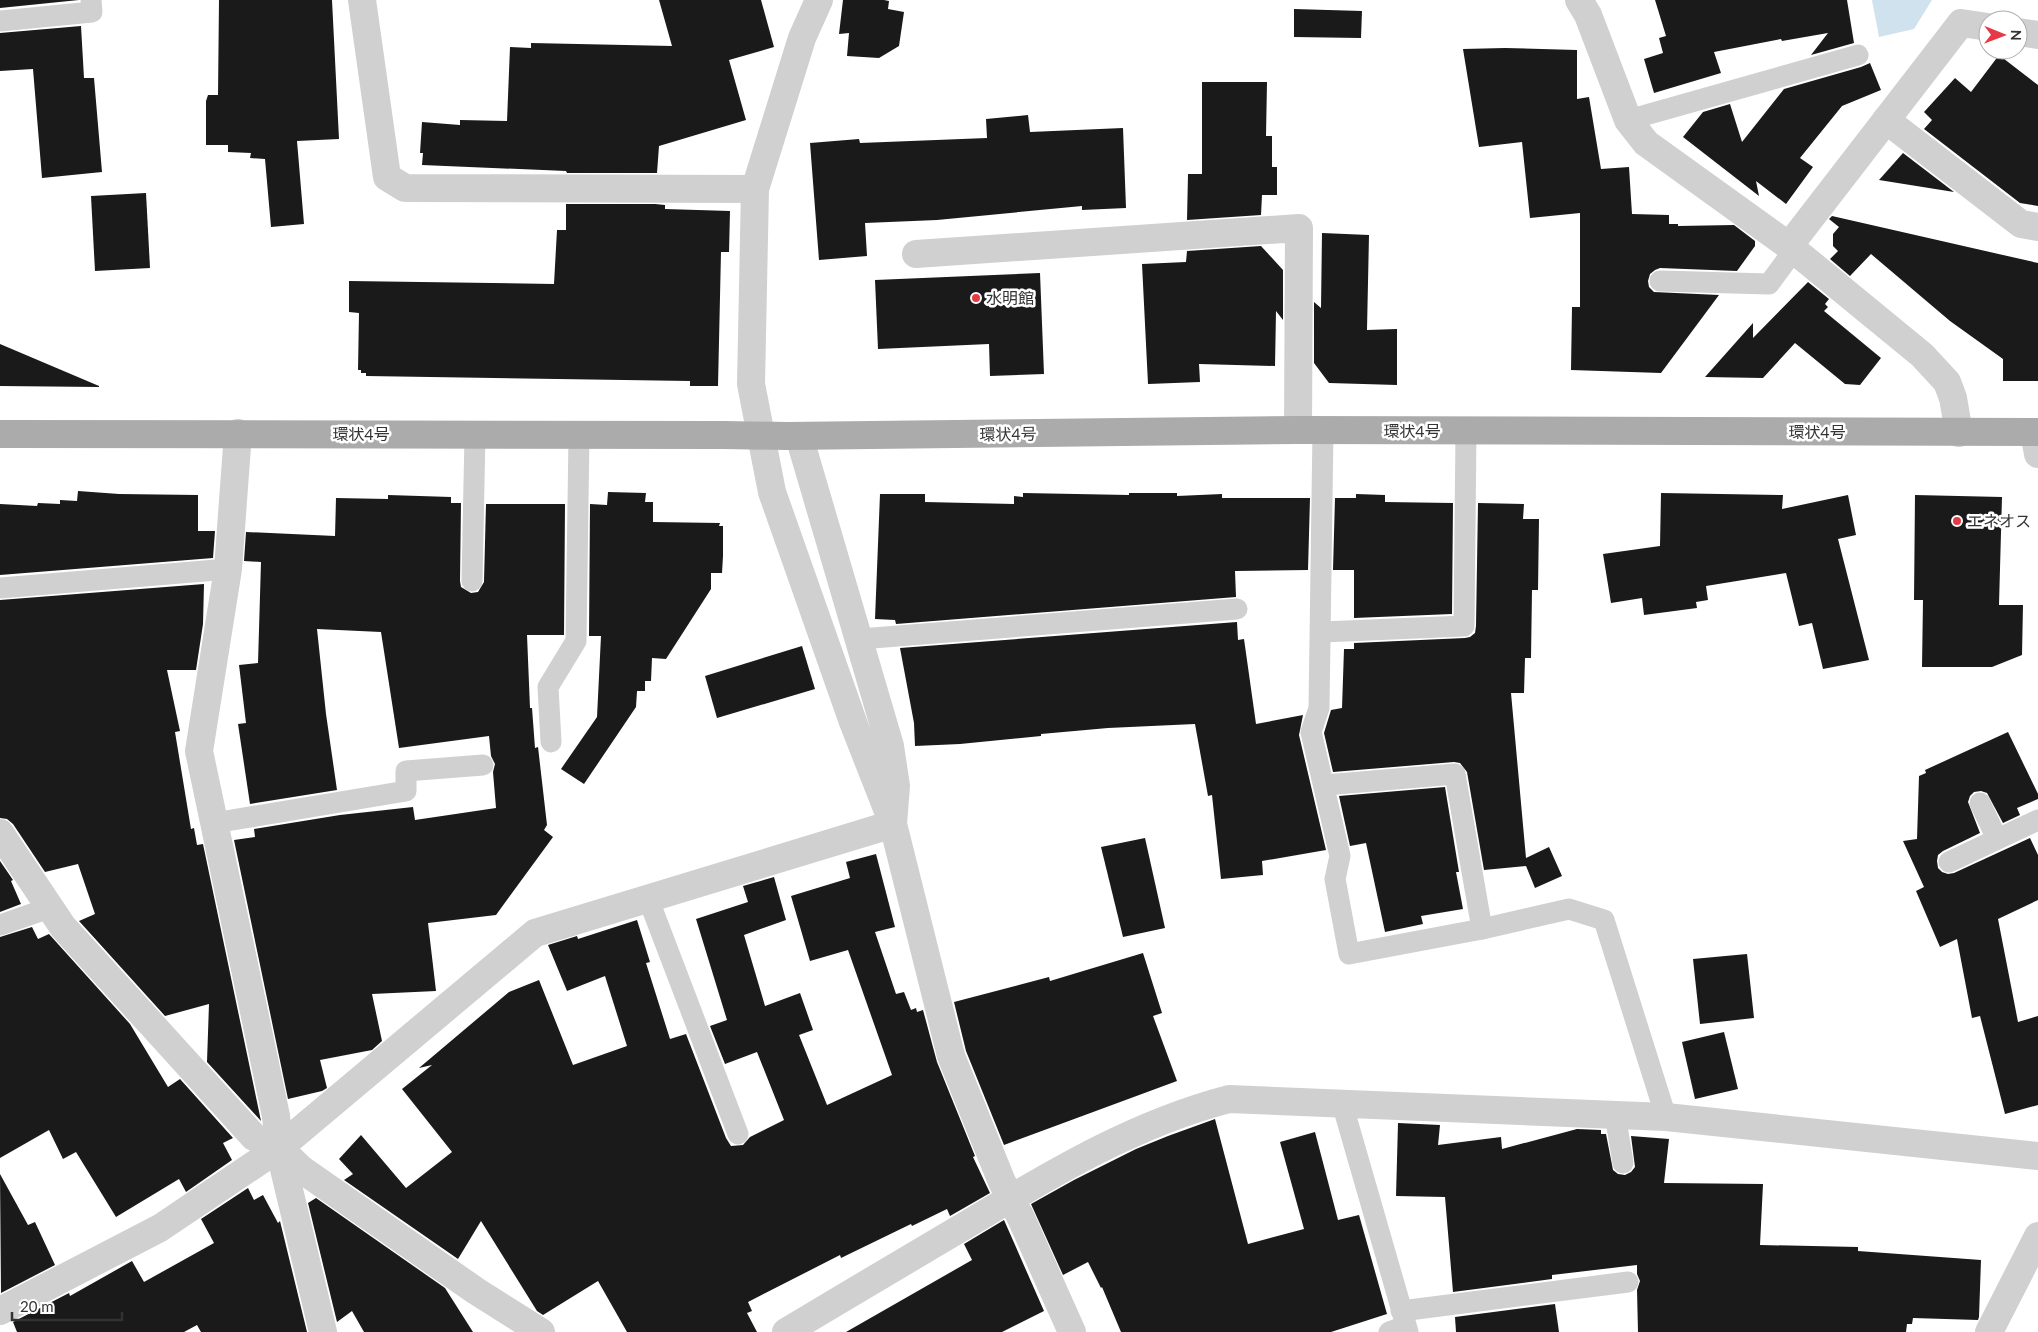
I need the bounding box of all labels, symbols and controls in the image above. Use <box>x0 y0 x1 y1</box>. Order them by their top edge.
north arrow <box>1978 10 2028 60</box>
text: N <box>2008 30 2025 41</box>
place label: 水明館 <box>986 288 1034 307</box>
marker: 水明館 <box>970 292 982 304</box>
street label: 環状4号 <box>1383 421 1441 440</box>
street label: 環状4号 <box>1788 422 1846 441</box>
street label: 環状4号 <box>332 424 390 443</box>
street label: 環状4号 <box>979 424 1037 443</box>
place label: エネオス <box>1967 511 2031 530</box>
marker: エネオス <box>1951 515 1963 527</box>
scale bar <box>12 1290 122 1322</box>
text: 20 m <box>20 1297 54 1315</box>

